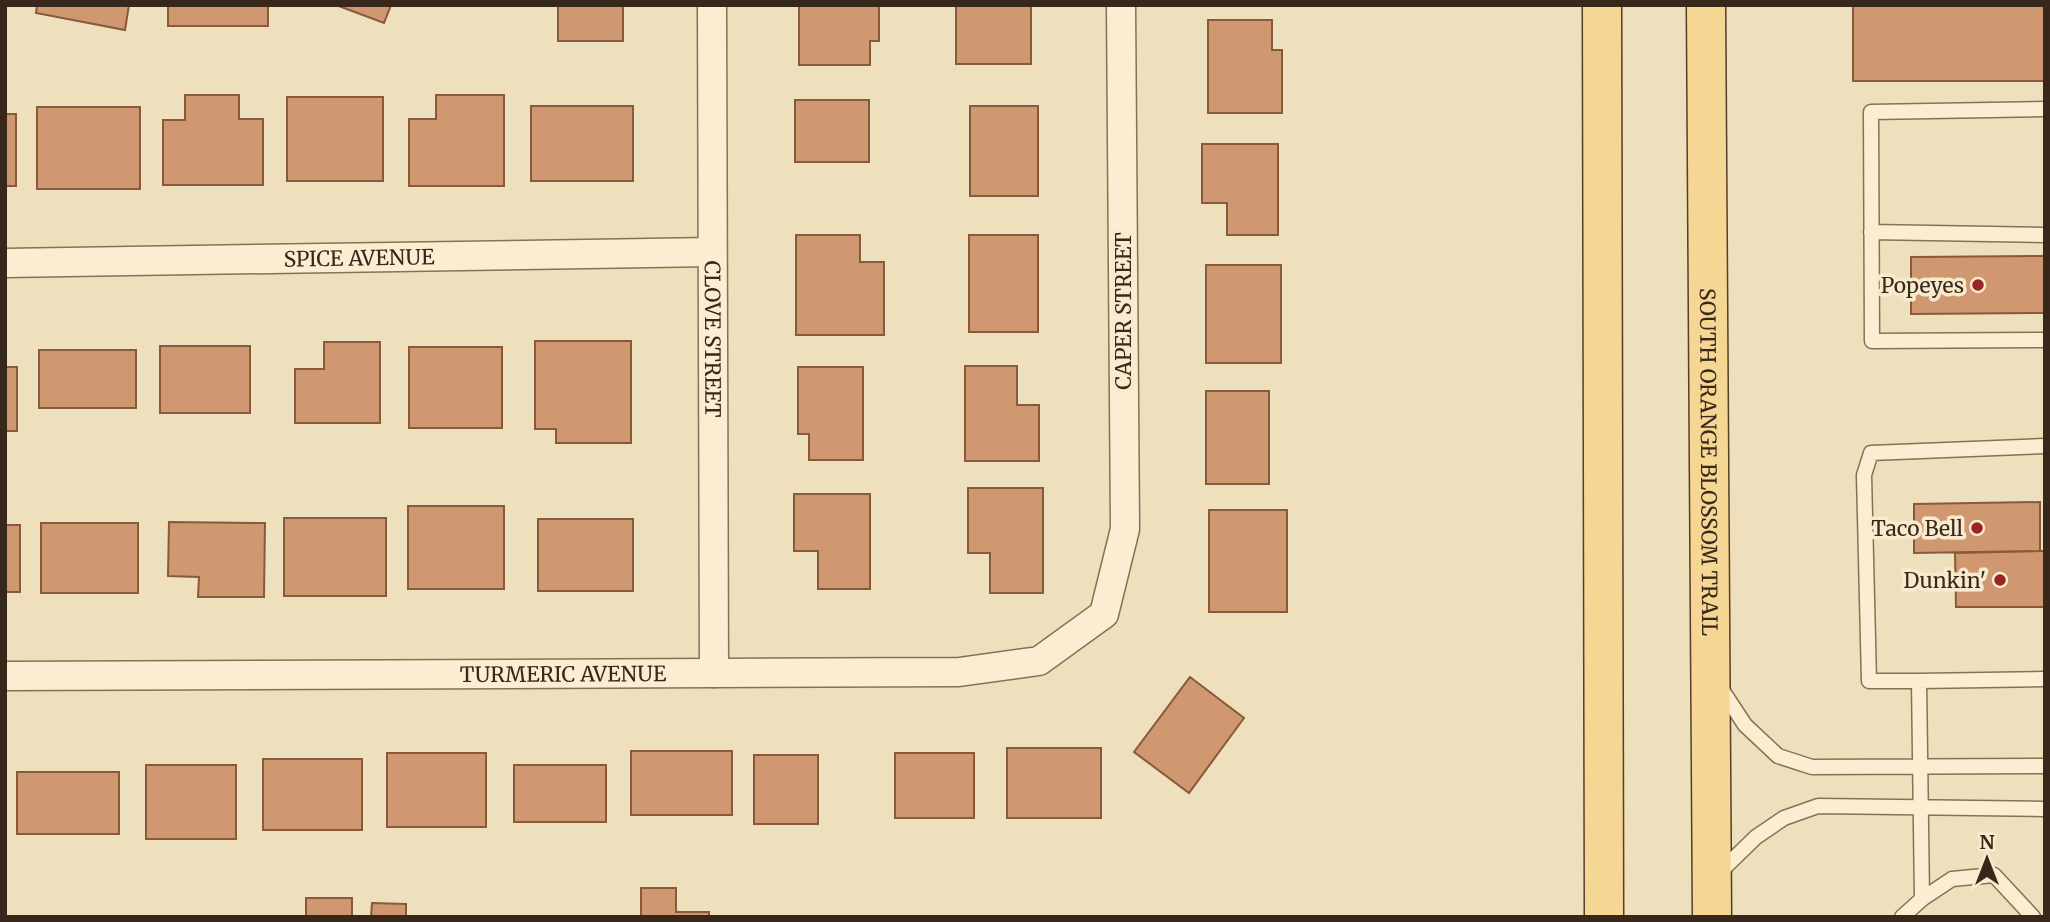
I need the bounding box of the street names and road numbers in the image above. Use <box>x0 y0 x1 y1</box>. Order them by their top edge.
street label: CAPER STREET <box>1110 232 1137 390</box>
street label: SPICE AVENUE <box>283 243 435 272</box>
street label: CLOVE STREET <box>699 260 727 418</box>
street label: SOUTH ORANGE BLOSSOM TRAIL <box>1694 288 1724 636</box>
street label: TURMERIC AVENUE <box>460 660 667 688</box>

